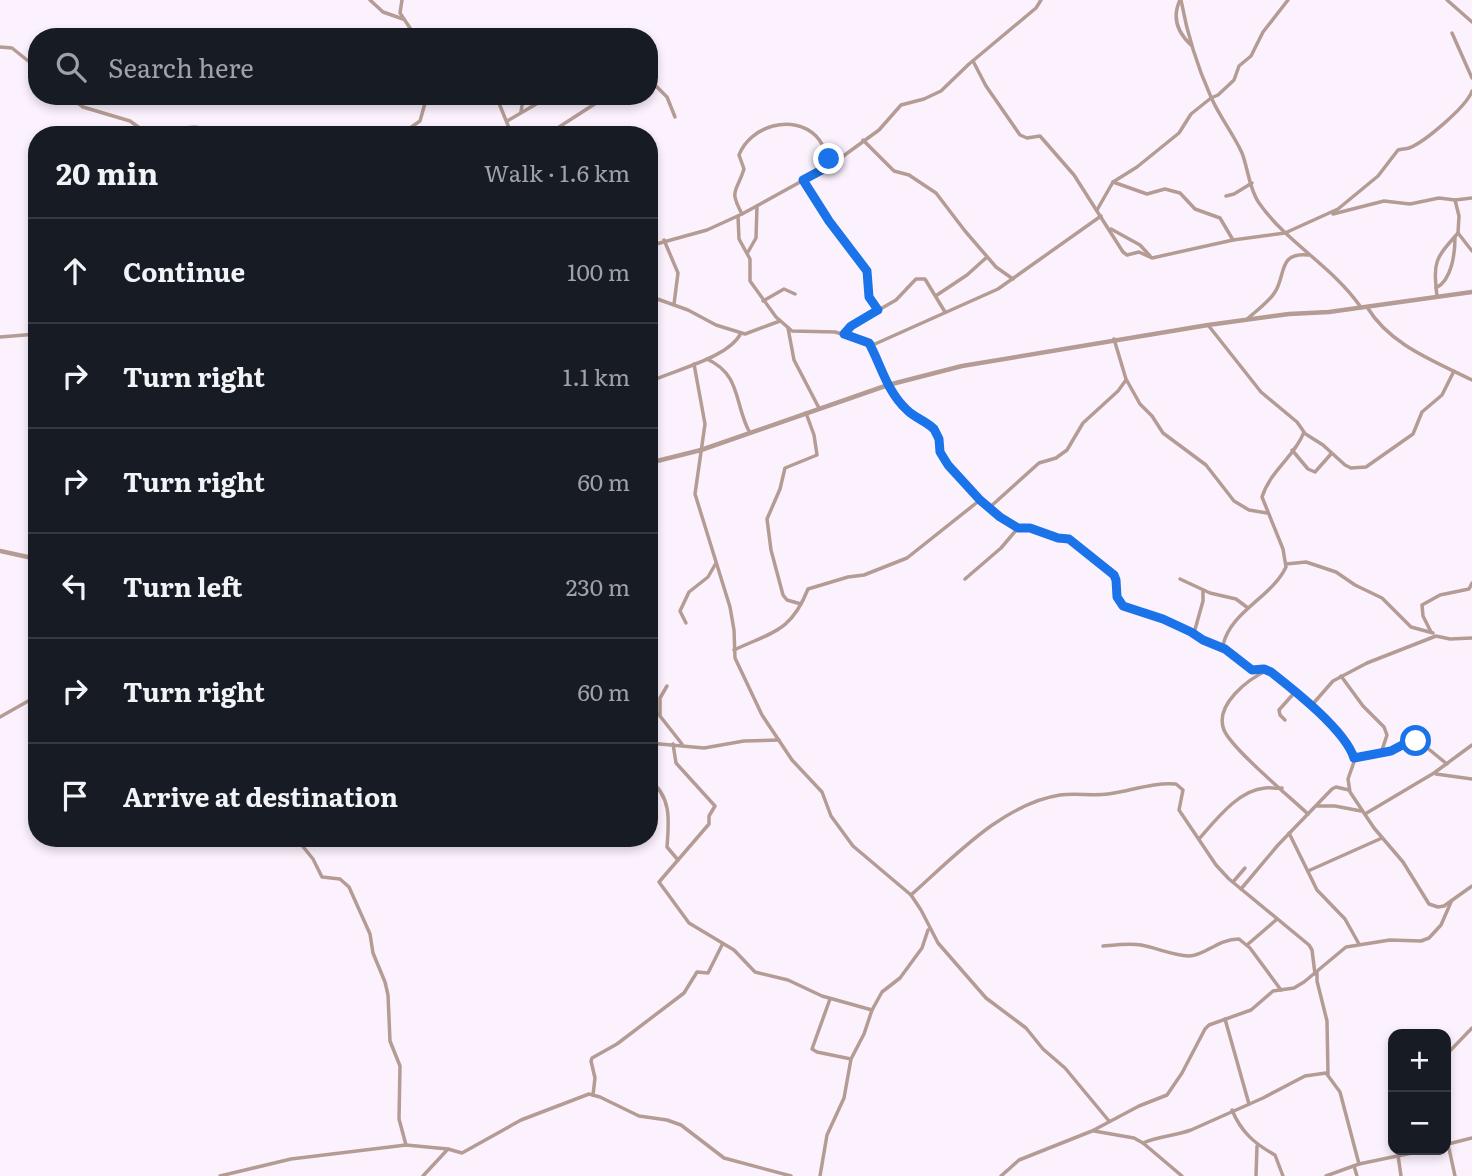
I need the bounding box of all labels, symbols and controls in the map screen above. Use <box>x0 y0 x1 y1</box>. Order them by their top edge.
search box <box>28 28 658 105</box>
text: Search here <box>108 47 254 86</box>
icon: search <box>52 48 90 86</box>
route end <box>813 143 844 174</box>
text: 20 min <box>56 150 158 194</box>
text: Walk · 1.6 km <box>484 155 630 189</box>
text: Continue <box>123 251 245 290</box>
icon: ahead <box>56 252 94 290</box>
text: 100 m <box>567 254 630 288</box>
text: Turn right <box>123 356 265 395</box>
icon: right <box>56 357 94 395</box>
text: 1.1 km <box>563 359 630 393</box>
text: Turn right <box>123 461 265 500</box>
icon: right <box>56 462 94 500</box>
text: 60 m <box>577 464 630 498</box>
text: Turn left <box>123 566 242 605</box>
icon: left <box>56 567 94 605</box>
text: 230 m <box>566 569 630 603</box>
text: Turn right <box>123 671 265 710</box>
icon: right <box>56 672 94 710</box>
text: 60 m <box>577 674 630 708</box>
route start <box>1400 725 1431 756</box>
text: Arrive at destination <box>123 776 398 815</box>
icon: arrive <box>56 777 94 815</box>
map controls <box>1388 1029 1451 1155</box>
button: + <box>1388 1029 1451 1092</box>
button: − <box>1388 1092 1451 1155</box>

